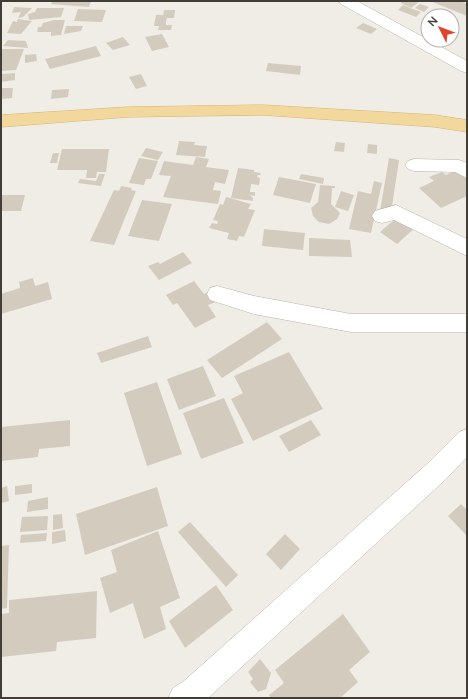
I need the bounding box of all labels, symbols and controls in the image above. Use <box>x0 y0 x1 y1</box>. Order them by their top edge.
north arrow <box>420 8 460 48</box>
text: N <box>425 13 440 28</box>

